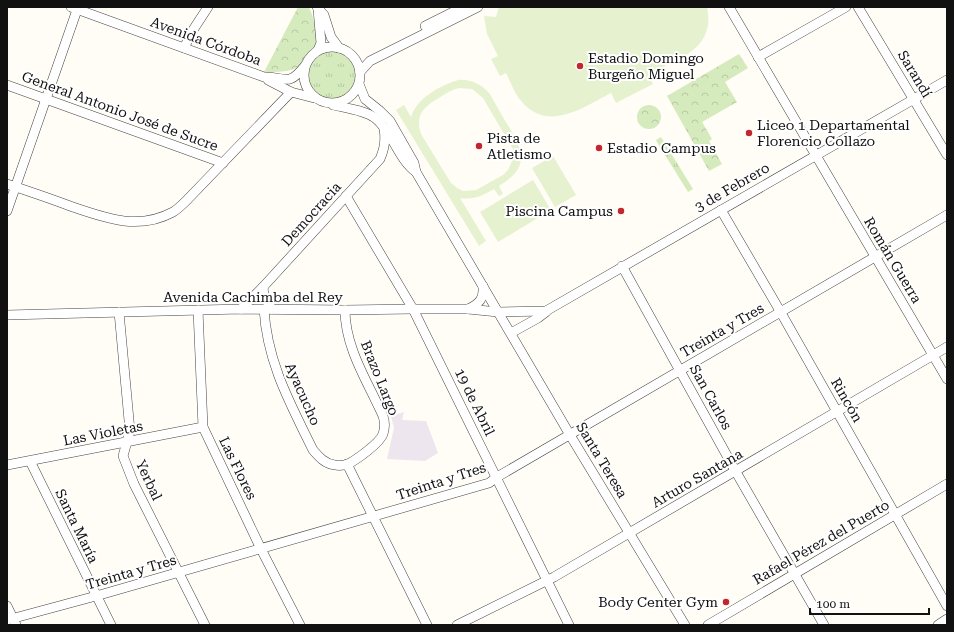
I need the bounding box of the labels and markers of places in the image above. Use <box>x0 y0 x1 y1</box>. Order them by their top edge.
place label: Estadio Domingo Burgeño Miguel <box>588 50 704 82</box>
marker: Estadio Domingo Burgeño Miguel <box>575 61 585 71</box>
place label: Liceo 1 Departamental Florencio Collazo <box>757 117 910 149</box>
marker: Liceo 1 Departamental Florencio Collazo <box>744 128 754 138</box>
place label: Pista de Atletismo <box>487 130 552 162</box>
place label: Estadio Campus <box>607 140 716 156</box>
marker: Pista de Atletismo <box>474 141 484 151</box>
marker: Estadio Campus <box>594 143 604 153</box>
place label: Piscina Campus <box>505 203 613 219</box>
marker: Piscina Campus <box>616 206 626 216</box>
place label: Body Center Gym <box>598 594 718 610</box>
marker: Body Center Gym <box>721 597 731 607</box>

